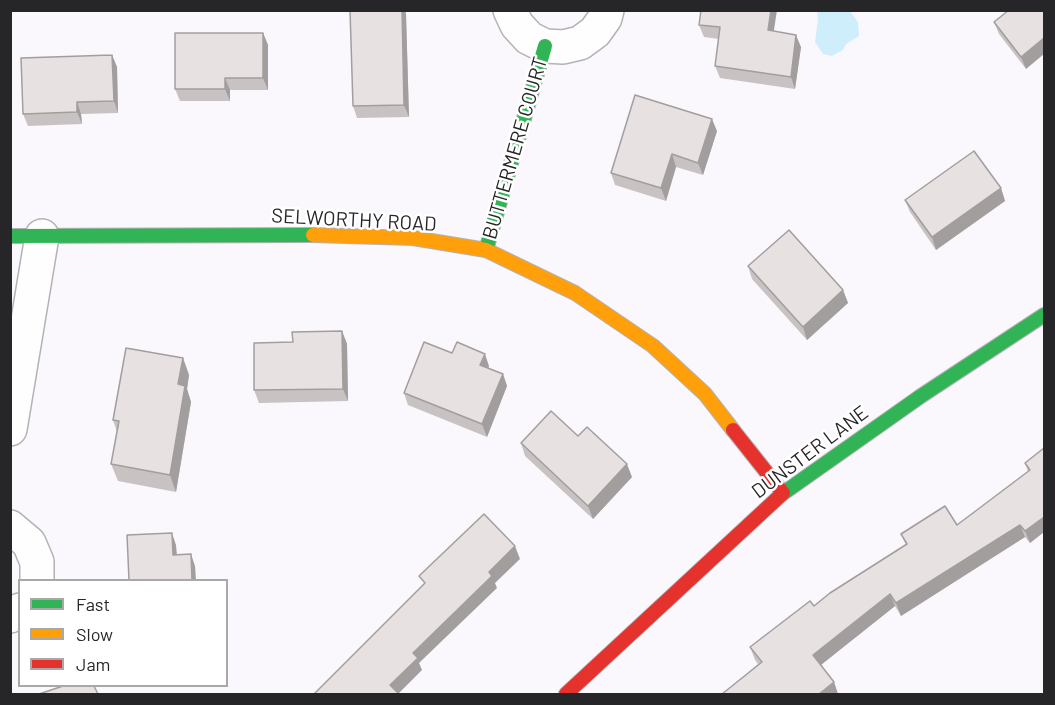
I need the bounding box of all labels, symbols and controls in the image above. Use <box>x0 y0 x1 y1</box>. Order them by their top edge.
street label: BUTTERMERE COURT <box>477 54 553 242</box>
street label: SELWORTHY ROAD <box>271 204 437 236</box>
street label: DUNSTER LANE <box>747 400 873 504</box>
legend <box>18 579 228 687</box>
text: Fast <box>76 593 110 615</box>
text: Slow <box>76 623 113 645</box>
text: Jam <box>76 653 110 675</box>

